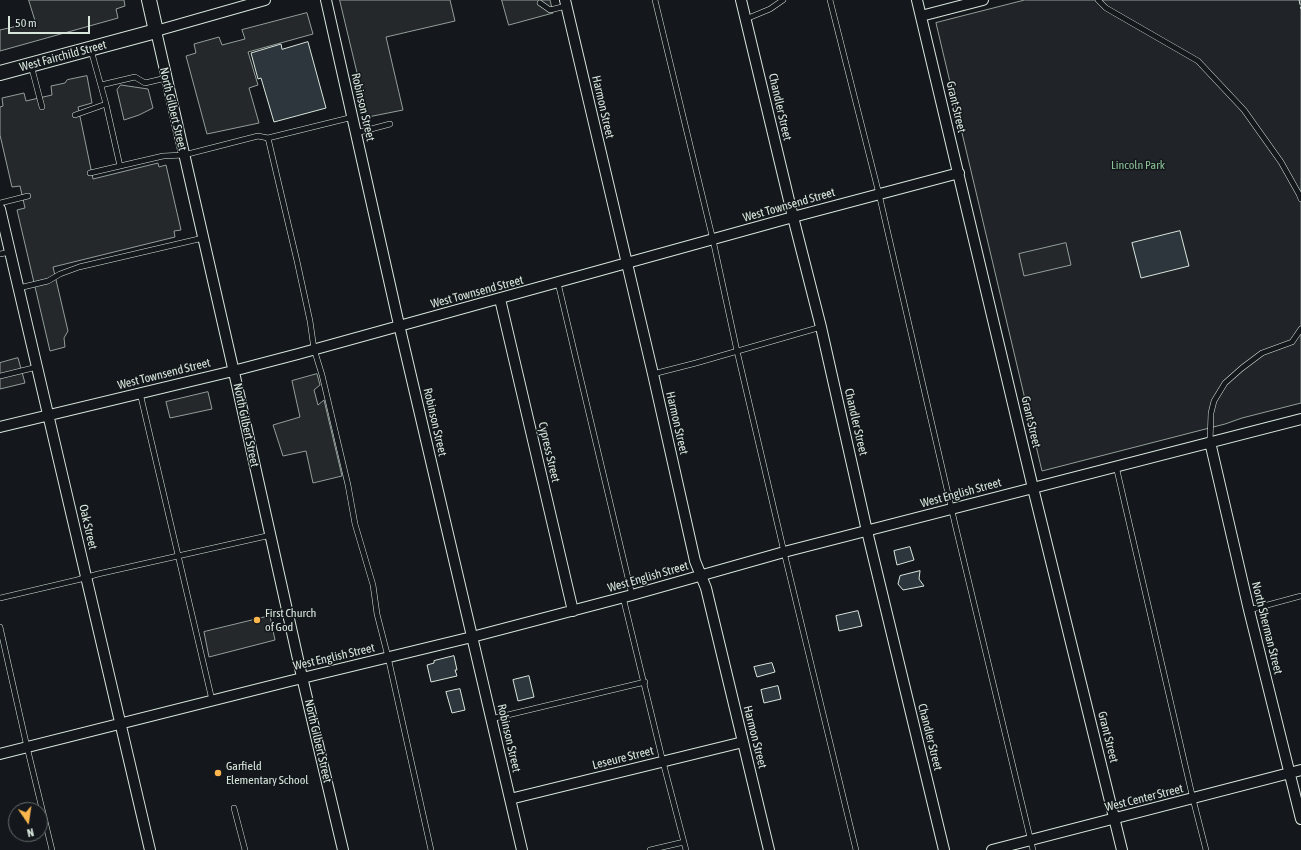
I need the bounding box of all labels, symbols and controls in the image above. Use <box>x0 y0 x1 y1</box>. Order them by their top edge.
scale bar <box>10 8 92 34</box>
text: 50 m <box>15 16 37 30</box>
street label: West Fairchild Street <box>18 37 108 75</box>
street label: North Gilbert Street <box>156 66 190 152</box>
street label: Robinson Street <box>348 71 378 143</box>
street label: Chandler Street <box>765 72 795 142</box>
street label: Harmon Street <box>589 74 617 140</box>
street label: Grant Street <box>943 80 969 134</box>
park label: Lincoln Park <box>1111 158 1165 172</box>
street label: West Townsend Street <box>741 185 837 225</box>
street label: West Townsend Street <box>429 273 525 311</box>
street label: West Townsend Street <box>116 355 212 393</box>
street label: North Gilbert Street <box>230 382 262 468</box>
street label: Robinson Street <box>420 386 450 458</box>
street label: Chandler Street <box>841 387 871 457</box>
street label: Harmon Street <box>663 390 691 456</box>
street label: Grant Street <box>1018 395 1044 449</box>
street label: Cypress Street <box>535 420 563 484</box>
street label: West English Street <box>919 475 1003 511</box>
street label: Oak Street <box>76 503 100 551</box>
street label: West English Street <box>606 559 690 595</box>
street label: North Sherman Street <box>1249 580 1285 676</box>
place label: First Church of God <box>265 606 316 634</box>
marker: First Church of God <box>252 615 262 625</box>
street label: West English Street <box>292 641 376 673</box>
street label: North Gilbert Street <box>301 698 335 784</box>
street label: Robinson Street <box>494 702 524 774</box>
street label: Chandler Street <box>915 702 945 772</box>
street label: Harmon Street <box>740 704 770 770</box>
street label: Grant Street <box>1095 710 1121 764</box>
street label: Leseure Street <box>591 743 655 773</box>
place label: Garfield Elementary School <box>226 759 308 787</box>
marker: Garfield Elementary School <box>213 768 223 778</box>
street label: West Center Street <box>1103 781 1185 815</box>
north arrow <box>8 802 48 842</box>
text: N <box>26 826 35 839</box>

